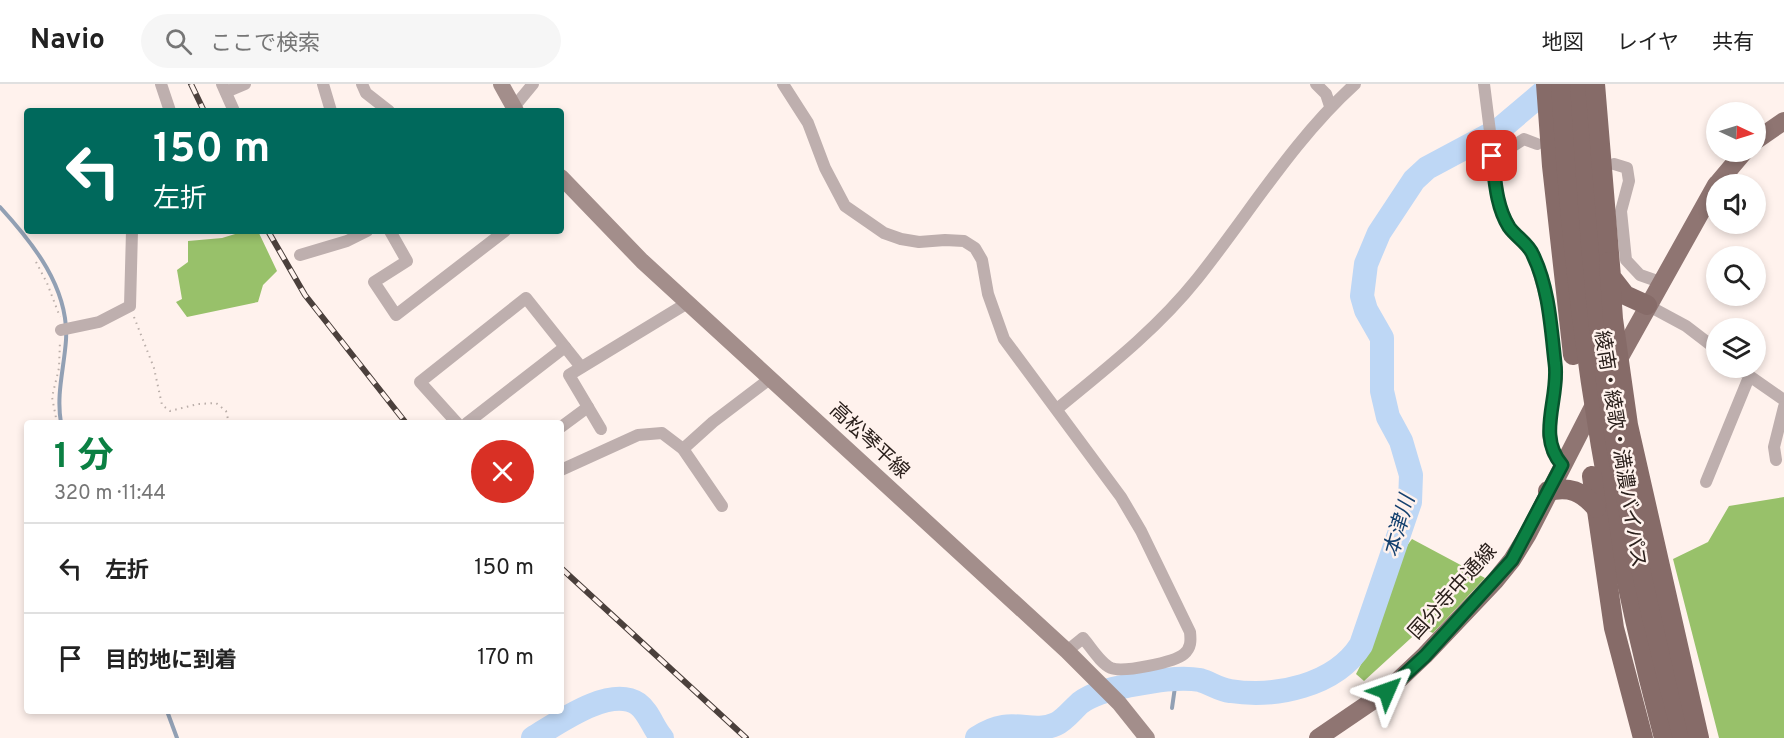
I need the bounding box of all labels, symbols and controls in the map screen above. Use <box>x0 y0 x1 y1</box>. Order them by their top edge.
search box <box>141 14 561 68</box>
text: Navio <box>30 23 105 59</box>
icon: search <box>162 25 195 58</box>
text: 地図 <box>1542 30 1584 57</box>
text: レイヤ <box>1617 30 1679 57</box>
text: 共有 <box>1712 30 1754 57</box>
text: ここで検索 <box>210 31 320 58</box>
north arrow <box>1706 102 1766 162</box>
map controls <box>1706 102 1766 378</box>
text: 150 m <box>153 124 270 177</box>
pin <box>1466 130 1517 181</box>
icon: left <box>54 132 132 210</box>
icon: arrive <box>1475 139 1508 172</box>
button: sound <box>1706 174 1766 234</box>
text: 左折 <box>153 183 207 217</box>
button: search <box>1706 246 1766 306</box>
button: layers <box>1706 318 1766 378</box>
street label: 綾南・綾歌・満濃バイパス <box>1587 329 1651 570</box>
street label: 高松琴平線 <box>823 398 914 485</box>
text: 1 分 <box>54 435 113 481</box>
button: close <box>471 440 534 503</box>
text: 320 m · 11:44 <box>54 481 166 507</box>
water label: 本津川 <box>1379 490 1423 560</box>
street label: 国分寺中通線 <box>1404 539 1503 646</box>
icon: left <box>54 552 87 585</box>
text: 150 m <box>474 555 534 582</box>
text: 左折 <box>105 558 149 585</box>
icon: arrive <box>54 642 87 675</box>
text: 170 m <box>477 645 534 672</box>
text: 目的地に到着 <box>105 648 237 675</box>
position arrow <box>1355 659 1419 723</box>

